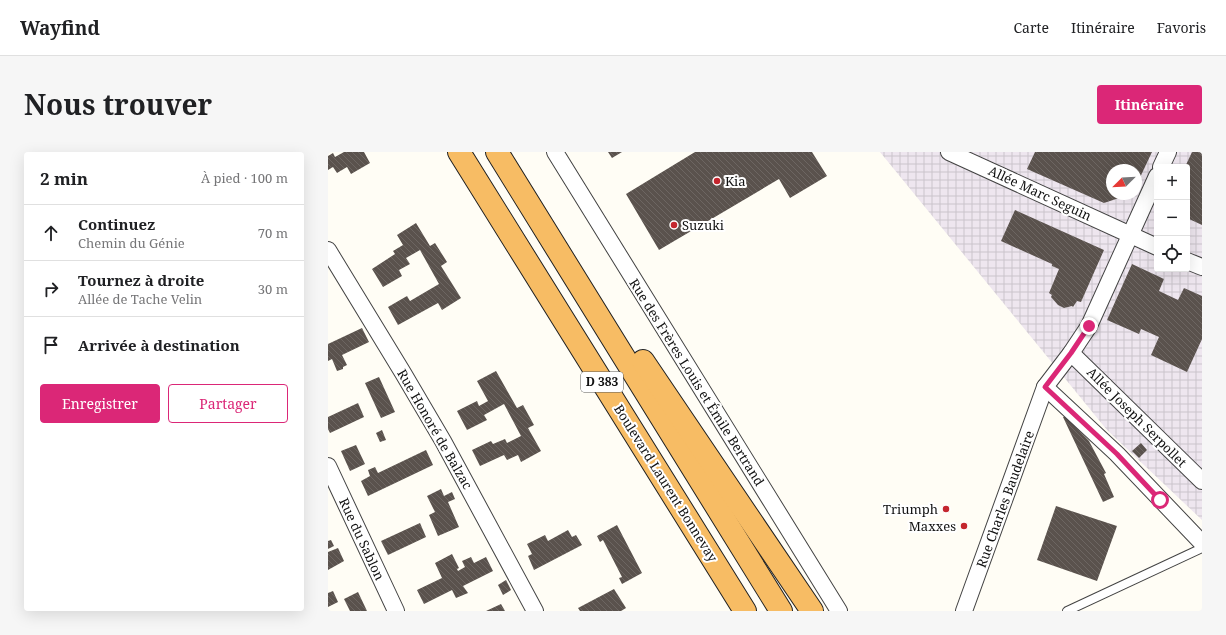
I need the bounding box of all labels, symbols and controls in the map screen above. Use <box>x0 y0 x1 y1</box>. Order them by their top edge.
text: Wayfind <box>20 15 100 41</box>
text: Carte <box>1014 18 1049 37</box>
text: Itinéraire <box>1071 18 1135 37</box>
text: Favoris <box>1157 18 1206 37</box>
text: Nous trouver <box>24 85 212 123</box>
button: Itinéraire <box>1097 85 1202 124</box>
street label: Allée Marc Seguin <box>986 161 1095 225</box>
north arrow <box>1106 164 1142 200</box>
map controls <box>1154 164 1190 272</box>
button: + <box>1154 164 1190 200</box>
text: 2 min <box>40 167 88 190</box>
text: À pied · 100 m <box>201 169 288 187</box>
place label: Kia <box>725 172 746 190</box>
marker: Kia <box>712 176 722 186</box>
button: − <box>1154 200 1190 236</box>
text: Continuez <box>78 214 155 234</box>
place label: Suzuki <box>682 216 724 234</box>
marker: Suzuki <box>669 220 679 230</box>
icon: ahead <box>40 222 62 244</box>
text: 70 m <box>258 224 288 242</box>
text: Chemin du Génie <box>78 234 185 252</box>
button: locate <box>1154 236 1190 272</box>
text: Tournez à droite <box>78 270 204 290</box>
street label: Rue des Frères Louis et Émile Bertrand <box>625 275 769 489</box>
icon: right <box>40 278 62 300</box>
text: 30 m <box>258 280 288 298</box>
text: Allée de Tache Velin <box>78 290 202 308</box>
route end <box>1080 317 1098 335</box>
icon: arrive <box>40 334 62 356</box>
text: Arrivée à destination <box>78 335 240 355</box>
street label: Allée Joseph Serpollet <box>1083 363 1191 471</box>
street label: Rue Honoré de Balzac <box>393 366 477 492</box>
road number: D 383 <box>581 372 623 392</box>
button: Enregistrer <box>40 384 160 423</box>
button: Partager <box>168 384 288 423</box>
street label: Boulevard Laurent Bonnevay <box>610 401 722 566</box>
street label: Rue Charles Baudelaire <box>972 428 1038 570</box>
route start <box>1151 491 1169 509</box>
street label: Rue du Sablon <box>335 495 389 584</box>
place label: Triumph <box>883 500 938 518</box>
marker: Triumph <box>941 504 951 514</box>
place label: Maxxes <box>909 517 956 535</box>
marker: Maxxes <box>959 521 969 531</box>

